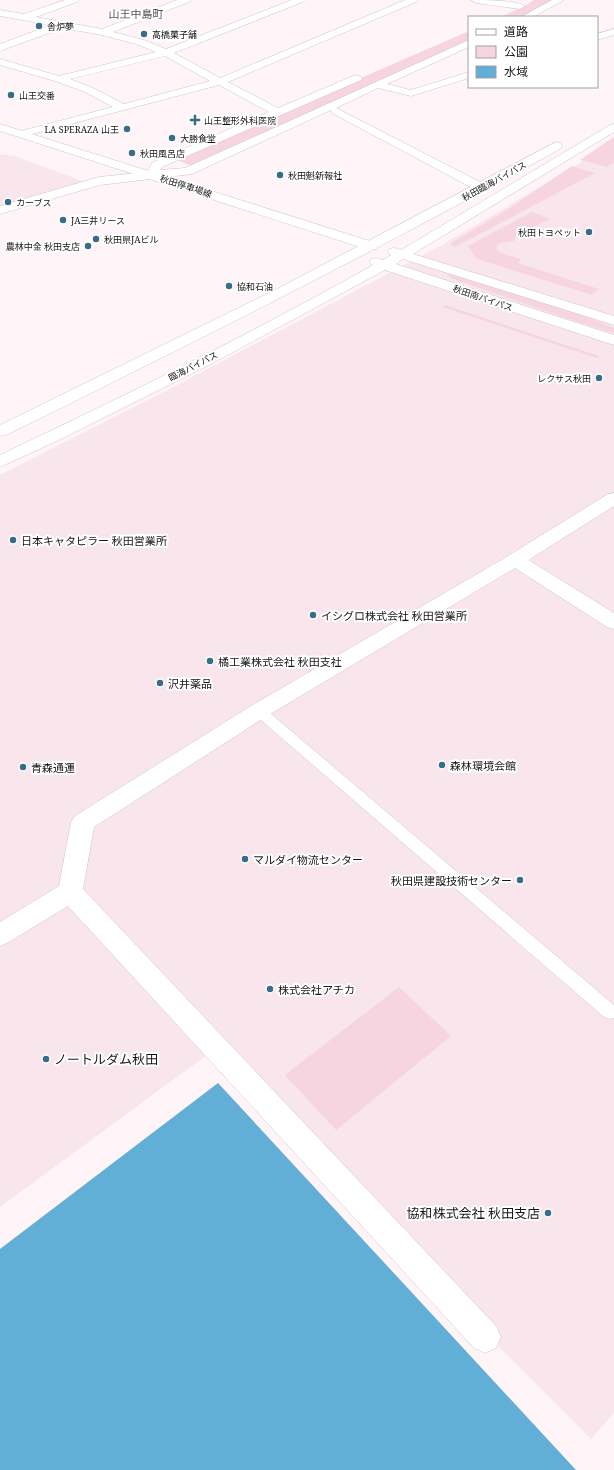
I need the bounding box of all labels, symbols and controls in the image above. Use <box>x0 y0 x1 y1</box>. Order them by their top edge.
district label: 山王中島町 <box>109 6 164 21</box>
legend <box>468 16 598 88</box>
place label: 舎炉夢 <box>47 20 74 33</box>
marker: 舎炉夢 <box>34 21 44 31</box>
text: 道路 <box>504 23 528 40</box>
place label: 高橋菓子舗 <box>152 28 197 41</box>
marker: 高橋菓子舗 <box>139 29 149 39</box>
text: 公園 <box>504 43 528 60</box>
text: 水域 <box>504 63 528 80</box>
place label: 山王交番 <box>19 89 55 102</box>
marker: 山王交番 <box>6 90 16 100</box>
marker: 山王整形外科医院 <box>189 114 201 126</box>
place label: 山王整形外科医院 <box>204 114 276 127</box>
place label: LA SPERAZA 山王 <box>45 123 119 136</box>
marker: LA SPERAZA 山王 <box>122 124 132 134</box>
place label: 大勝食堂 <box>180 132 216 145</box>
marker: 大勝食堂 <box>167 133 177 143</box>
place label: 秋田風呂店 <box>140 147 185 160</box>
marker: 秋田風呂店 <box>127 148 137 158</box>
street label: 秋田臨海バイパス <box>459 158 529 204</box>
place label: 秋田魁新報社 <box>288 169 342 182</box>
marker: 秋田魁新報社 <box>275 170 285 180</box>
street label: 秋田停車場線 <box>158 171 215 201</box>
place label: カーブス <box>16 196 51 209</box>
marker: カーブス <box>3 197 13 207</box>
place label: JA三井リース <box>70 214 125 227</box>
marker: JA三井リース <box>58 215 68 225</box>
place label: 秋田トヨペット <box>518 226 581 239</box>
marker: 秋田トヨペット <box>584 227 594 237</box>
place label: 秋田県JAビル <box>104 233 159 246</box>
marker: 秋田県JAビル <box>91 234 101 244</box>
place label: 農林中金 秋田支店 <box>6 240 80 253</box>
marker: 農林中金 秋田支店 <box>83 241 93 251</box>
place label: 協和石油 <box>237 280 273 293</box>
marker: 協和石油 <box>224 281 234 291</box>
street label: 秋田南バイパス <box>451 282 515 314</box>
street label: 臨海バイパス <box>166 348 220 384</box>
place label: レクサス秋田 <box>537 372 591 385</box>
marker: レクサス秋田 <box>594 373 604 383</box>
place label: 日本キャタピラー 秋田営業所 <box>21 533 168 548</box>
marker: 日本キャタピラー 秋田営業所 <box>8 535 18 545</box>
place label: イシグロ株式会社 秋田営業所 <box>321 608 468 623</box>
marker: イシグロ株式会社 秋田営業所 <box>308 610 318 620</box>
place label: 橘工業株式会社 秋田支社 <box>218 654 342 669</box>
marker: 橘工業株式会社 秋田支社 <box>205 656 215 666</box>
place label: 沢井薬品 <box>168 676 212 691</box>
marker: 沢井薬品 <box>155 678 165 688</box>
place label: 森林環境会館 <box>450 758 516 773</box>
place label: 青森通運 <box>31 760 75 775</box>
marker: 森林環境会館 <box>437 760 447 770</box>
marker: 青森通運 <box>18 762 28 772</box>
place label: マルダイ物流センター <box>253 852 363 867</box>
marker: マルダイ物流センター <box>240 854 250 864</box>
place label: 秋田県建設技術センター <box>391 873 512 888</box>
marker: 秋田県建設技術センター <box>515 875 525 885</box>
place label: 株式会社アチカ <box>278 982 355 997</box>
marker: 株式会社アチカ <box>265 984 275 994</box>
place label: ノートルダム秋田 <box>54 1050 158 1068</box>
marker: ノートルダム秋田 <box>41 1054 51 1064</box>
place label: 協和株式会社 秋田支店 <box>407 1204 540 1222</box>
marker: 協和株式会社 秋田支店 <box>543 1208 553 1218</box>

